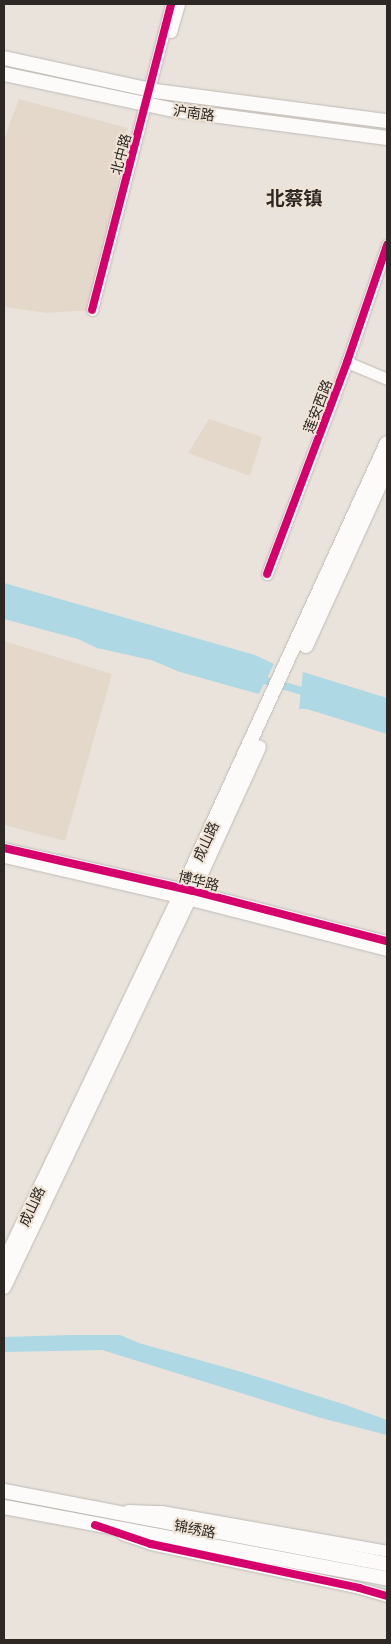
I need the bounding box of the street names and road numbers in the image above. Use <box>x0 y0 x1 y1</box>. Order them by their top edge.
street label: 沪南路 <box>172 101 216 123</box>
street label: 北中路 <box>106 132 134 176</box>
street label: 莲安西路 <box>299 377 335 435</box>
street label: 成山路 <box>189 818 221 864</box>
street label: 博华路 <box>177 867 221 893</box>
street label: 成山路 <box>15 1183 47 1229</box>
street label: 锦绣路 <box>173 1516 217 1540</box>

